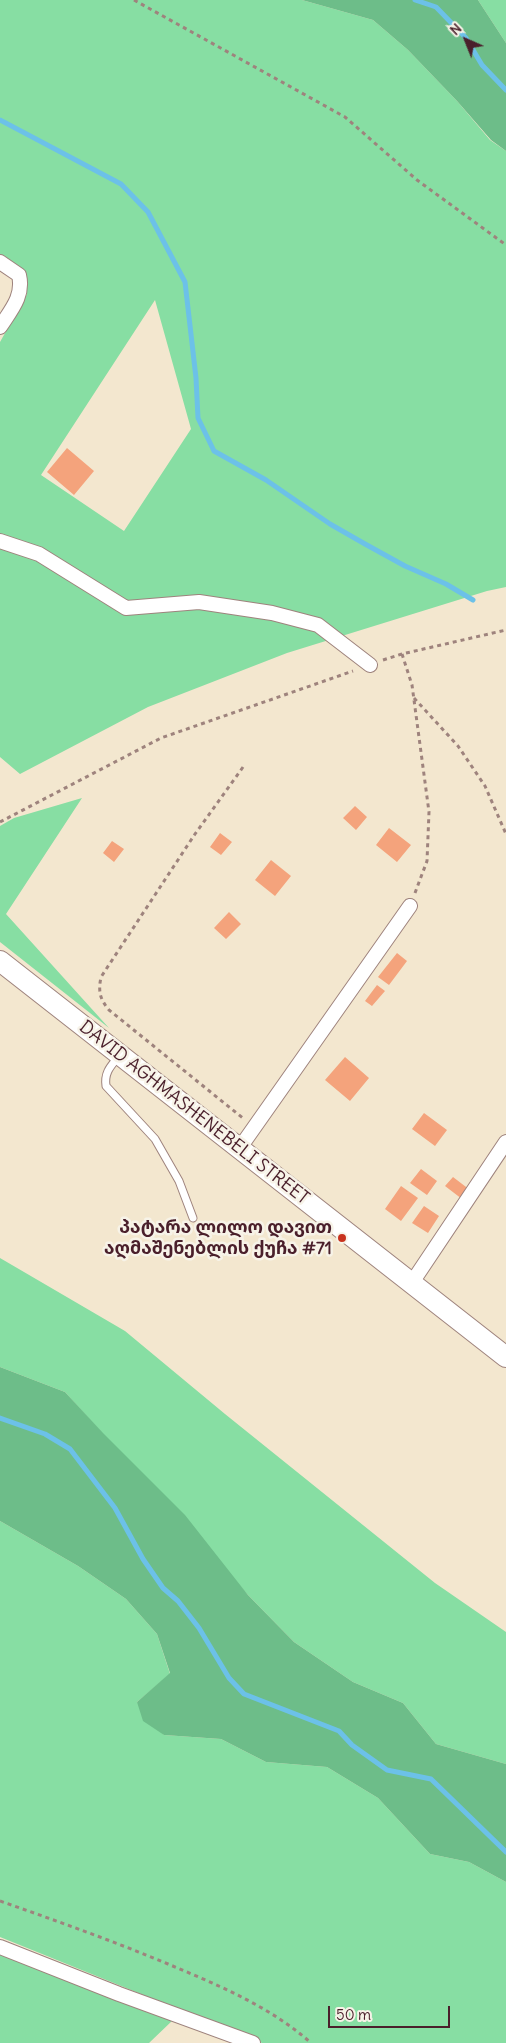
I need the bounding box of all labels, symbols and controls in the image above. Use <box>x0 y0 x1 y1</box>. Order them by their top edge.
north arrow <box>441 15 491 65</box>
text: N <box>446 19 465 39</box>
street label: DAVID AGHMASHENEBELI STREET <box>75 1017 313 1209</box>
place label: პატარა ლილო დავით აღმაშენებლის ქუჩა #71 <box>104 1217 332 1260</box>
marker: პატარა ლილო დავით აღმაშენებლის ქუჩა #71 <box>336 1232 348 1244</box>
scale bar <box>331 1996 454 2028</box>
text: 50 m <box>336 2005 371 2024</box>

